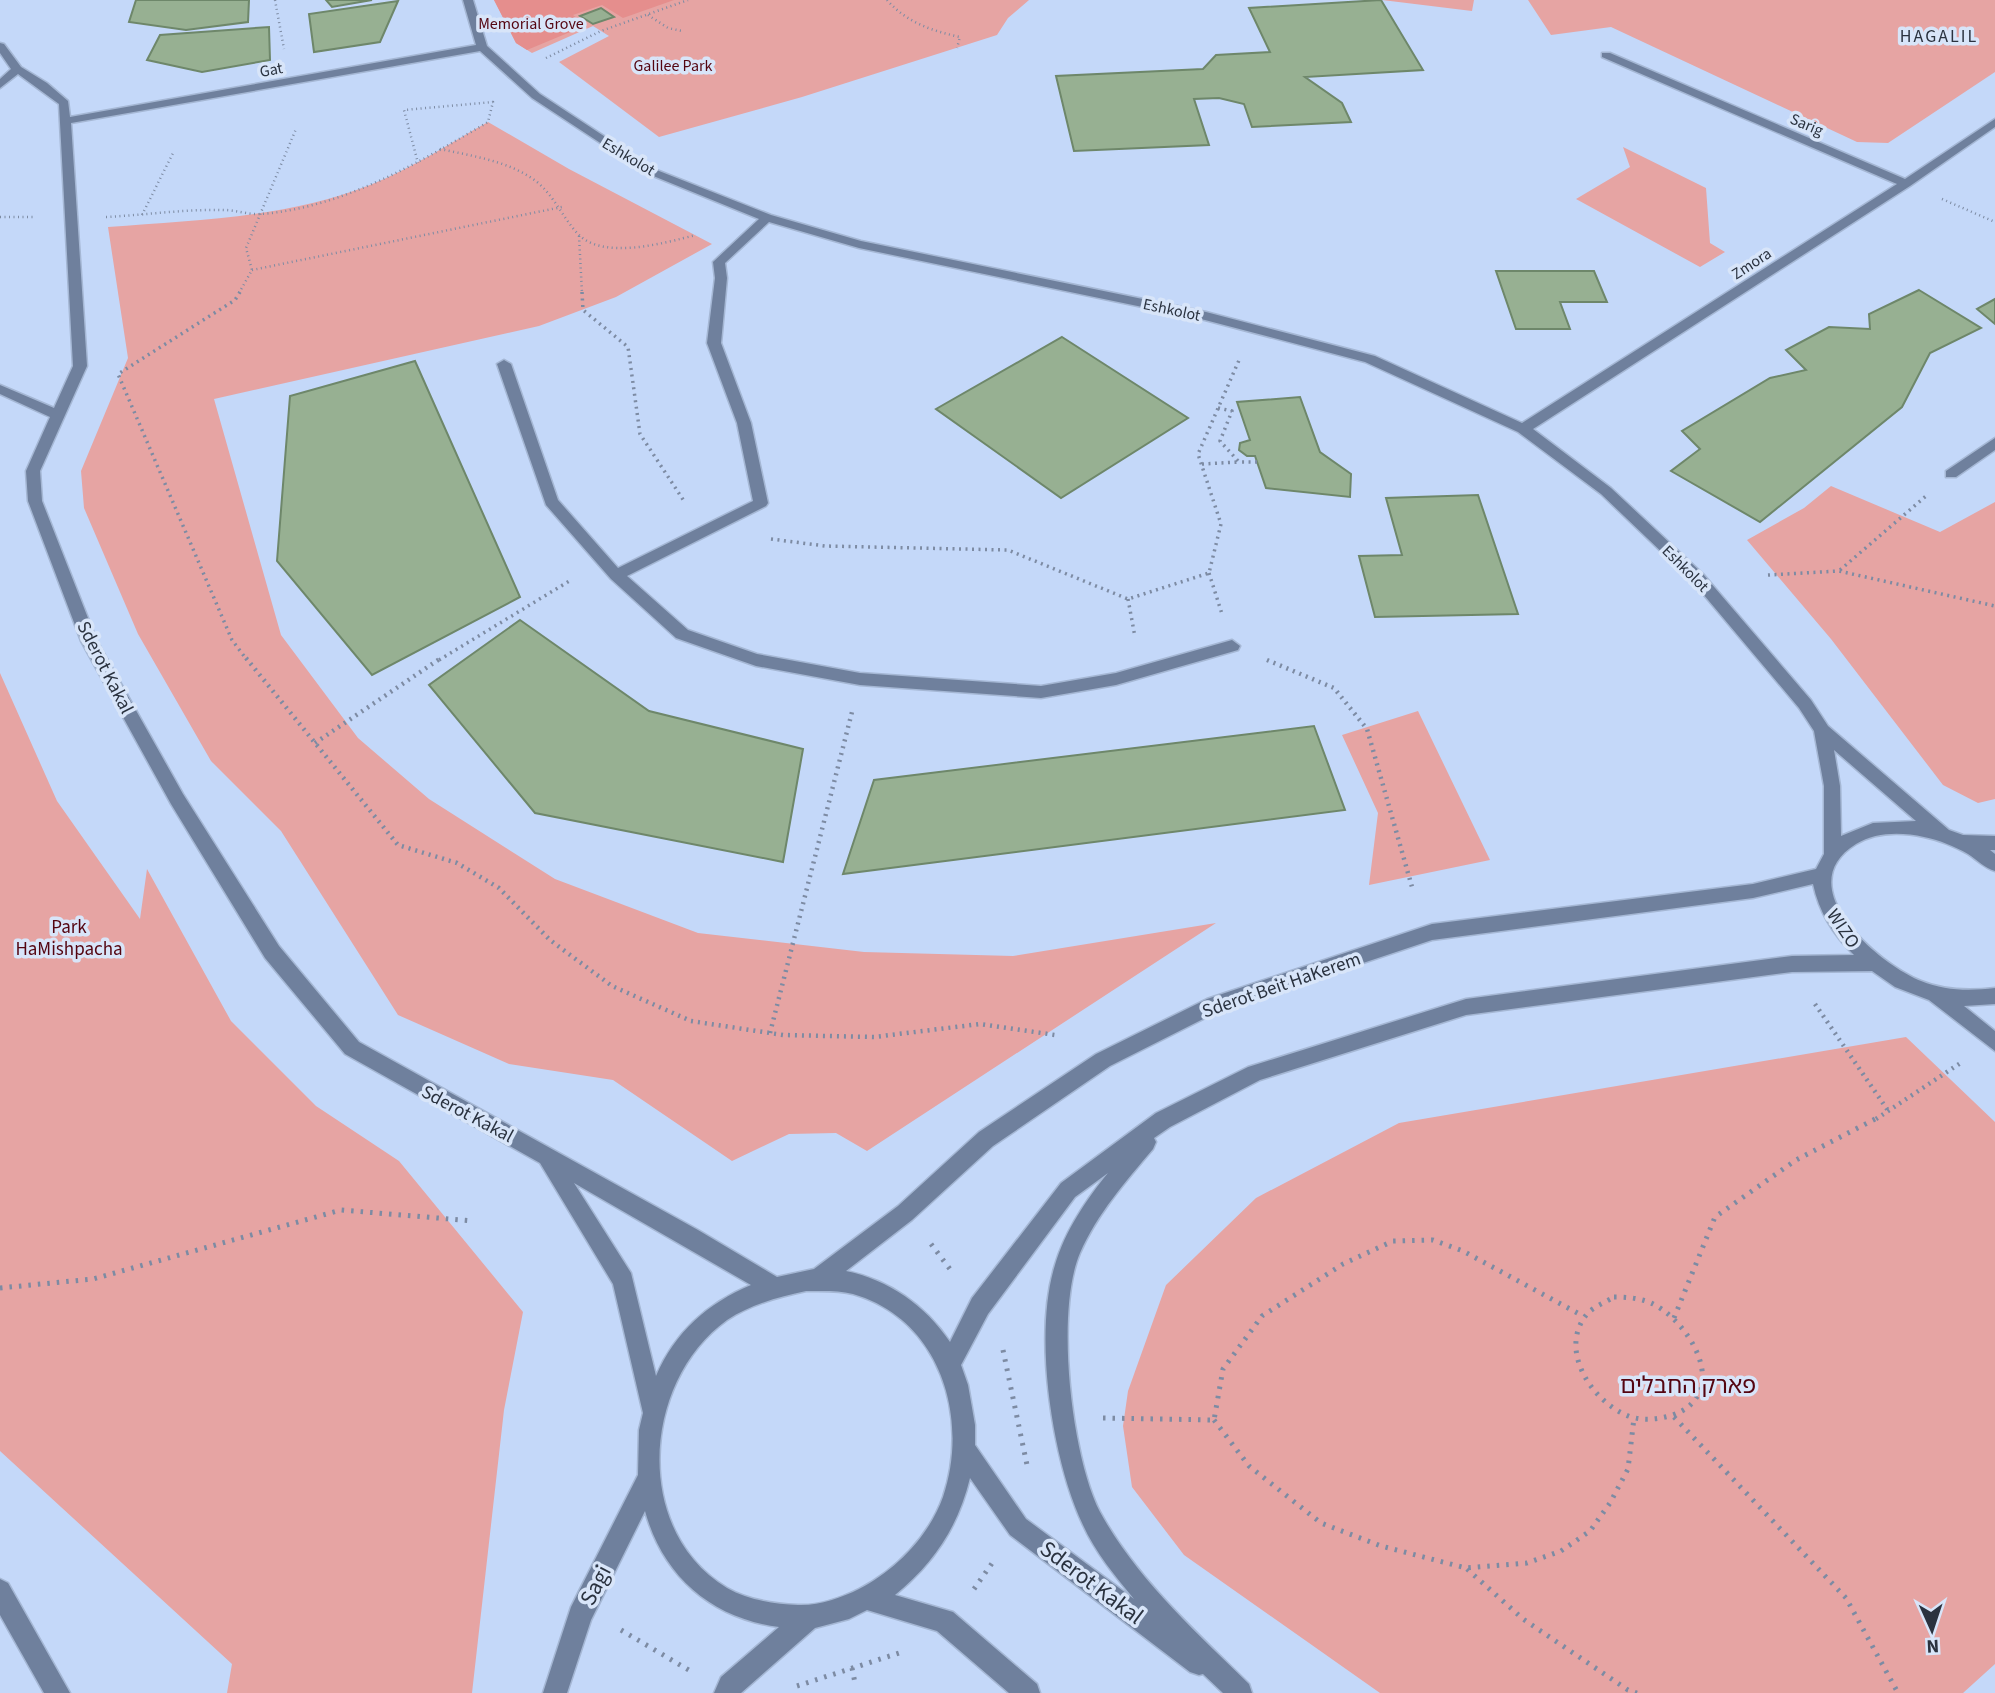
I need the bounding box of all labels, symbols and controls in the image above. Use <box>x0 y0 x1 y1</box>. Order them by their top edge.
park label: Memorial Grove <box>478 13 584 35</box>
district label: HAGALIL <box>1900 24 1978 49</box>
park label: Galilee Park <box>633 55 713 77</box>
street label: Gat <box>258 57 285 83</box>
street label: Sarig <box>1787 108 1827 142</box>
street label: Eshkolot <box>598 132 660 182</box>
street label: Zmora <box>1727 243 1776 285</box>
street label: Eshkolot <box>1141 293 1203 327</box>
street label: Eshkolot <box>1657 540 1714 597</box>
street label: Sderot Kakal <box>70 617 140 719</box>
street label: WIZO <box>1820 904 1866 954</box>
park label: Park HaMishpacha <box>15 914 123 963</box>
street label: Sderot Beit HaKerem <box>1199 946 1364 1025</box>
street label: Sderot Kakal <box>416 1079 518 1150</box>
park label: פארק החבלים <box>1620 1369 1756 1402</box>
street label: Sderot Kakal <box>1033 1532 1150 1632</box>
street label: Sagi <box>571 1559 619 1611</box>
north arrow <box>1897 1595 1967 1665</box>
text: N <box>1926 1632 1940 1659</box>

